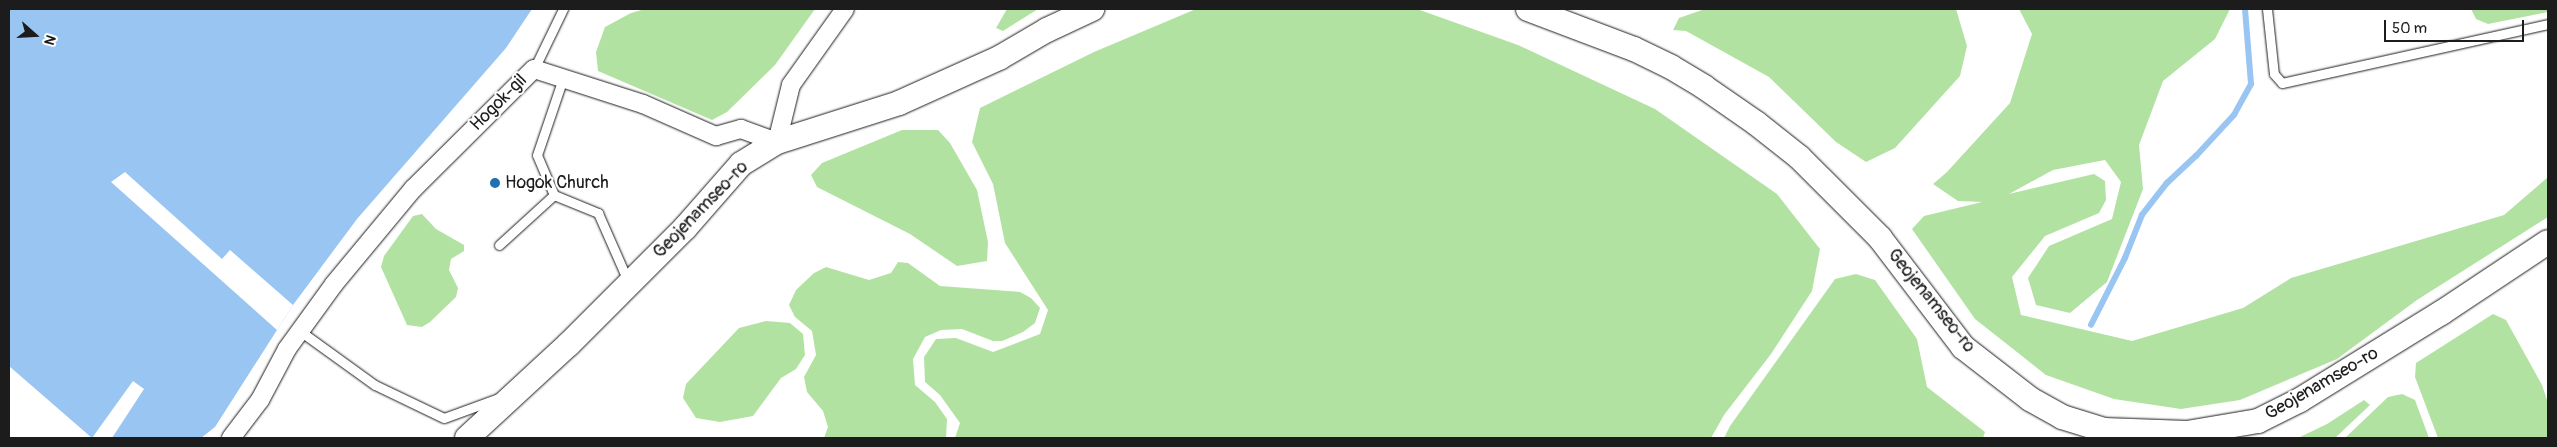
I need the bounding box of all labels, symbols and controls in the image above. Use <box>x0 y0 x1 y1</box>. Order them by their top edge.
north arrow <box>10 10 60 60</box>
scale bar <box>2387 10 2527 42</box>
text: 50 m <box>2392 19 2427 38</box>
text: N <box>40 33 59 47</box>
street label: Hogok-gil <box>466 70 532 136</box>
street label: Geojenamseo-ro <box>649 157 753 263</box>
place label: Hogok Church <box>505 172 609 194</box>
marker: Hogok Church <box>489 177 501 189</box>
street label: Geojenamseo-ro <box>1883 245 1979 357</box>
street label: Geojenamseo-ro <box>2261 343 2383 425</box>

